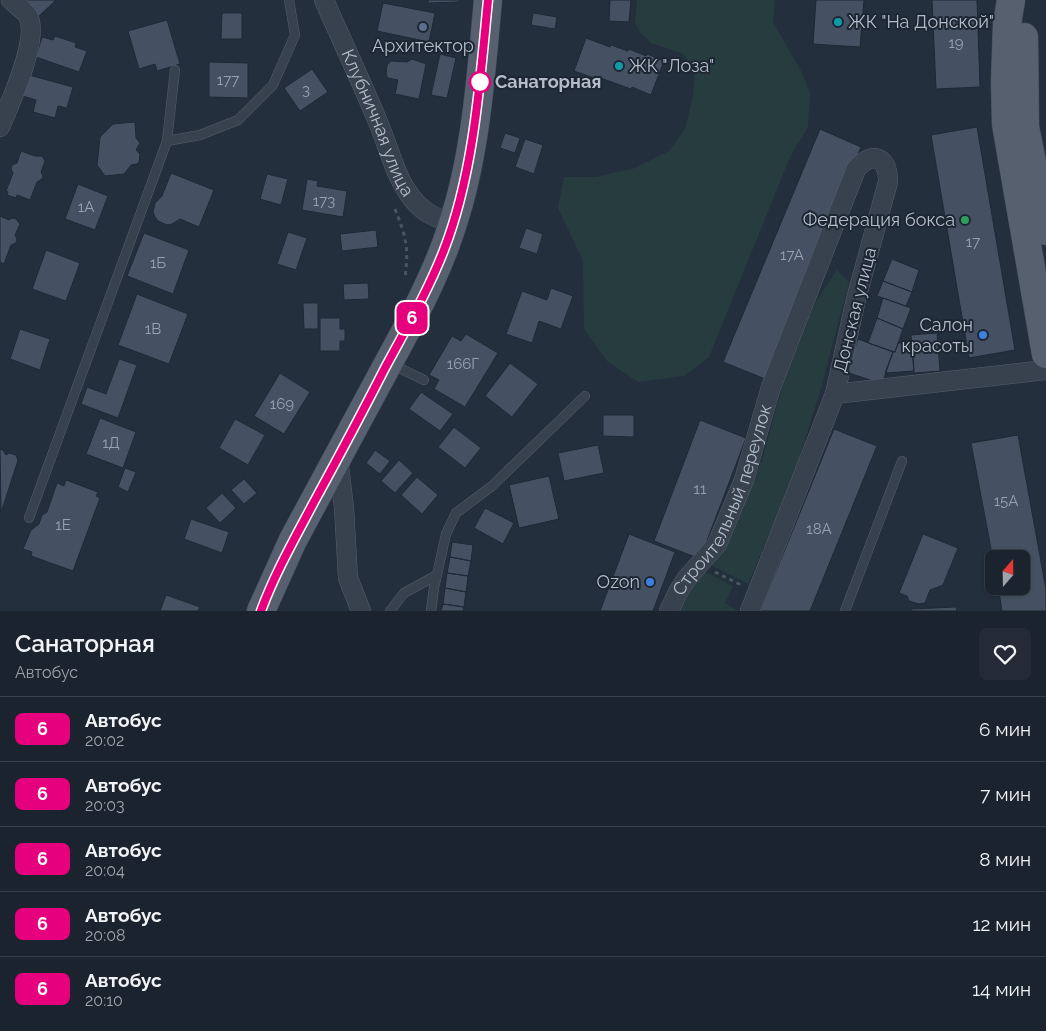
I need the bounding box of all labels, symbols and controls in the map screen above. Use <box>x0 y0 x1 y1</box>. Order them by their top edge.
place label: ЖК "На Донской" <box>848 11 994 32</box>
marker: ЖК "На Донской" <box>832 16 844 28</box>
marker: Архитектор <box>417 21 429 33</box>
house number: 19 <box>948 34 964 52</box>
place label: Архитектор <box>372 35 474 56</box>
street label: Клубничная улица <box>337 46 419 200</box>
place label: ЖК "Лоза" <box>629 55 714 76</box>
marker: ЖК "Лоза" <box>613 60 625 72</box>
house number: 177 <box>217 71 239 89</box>
marker: Санаторная <box>469 71 491 93</box>
place label: Санаторная <box>495 71 601 92</box>
house number: 3 <box>302 81 310 99</box>
house number: 173 <box>313 192 335 210</box>
house number: 1А <box>78 198 94 216</box>
place label: Федерация бокса <box>803 209 955 230</box>
marker: Федерация бокса <box>959 214 971 226</box>
house number: 17 <box>966 233 980 251</box>
street label: Донская улица <box>829 245 880 375</box>
house number: 17А <box>780 246 804 264</box>
house number: 1Б <box>150 254 166 272</box>
line badge: 6 <box>396 302 428 334</box>
text: 6 <box>407 307 417 328</box>
place label: Салон красоты <box>901 314 973 356</box>
house number: 1В <box>145 320 161 338</box>
marker: Салон красоты <box>977 329 989 341</box>
house number: 166Г <box>447 355 479 373</box>
house number: 169 <box>270 395 294 413</box>
street label: Строительный переулок <box>668 401 776 599</box>
house number: 1Д <box>102 434 120 452</box>
house number: 11 <box>694 480 707 498</box>
house number: 15А <box>994 492 1018 510</box>
house number: 1Е <box>55 516 71 534</box>
house number: 18А <box>806 520 832 538</box>
north arrow <box>985 550 1030 595</box>
map controls <box>985 550 1030 595</box>
place label: Ozon <box>597 571 640 592</box>
marker: Ozon <box>644 576 656 588</box>
button: heart <box>979 628 1031 680</box>
text: Санаторная <box>15 629 155 658</box>
text: Автобус <box>15 663 78 682</box>
text: Автобус <box>85 709 162 731</box>
text: 6 <box>37 718 48 739</box>
text: 6 мин <box>979 718 1031 740</box>
text: 20:02 <box>85 731 124 750</box>
text: Автобус <box>85 774 162 796</box>
text: 6 <box>37 783 48 804</box>
text: 7 мин <box>980 783 1031 805</box>
text: 20:03 <box>85 796 124 815</box>
text: Автобус <box>85 839 162 861</box>
text: 6 <box>37 848 48 869</box>
text: 8 мин <box>979 848 1031 870</box>
text: 20:04 <box>85 861 125 880</box>
text: Автобус <box>85 904 162 926</box>
text: 6 <box>37 913 48 934</box>
text: 12 мин <box>972 913 1031 935</box>
text: 20:08 <box>85 926 125 945</box>
text: Автобус <box>85 969 162 991</box>
text: 6 <box>37 978 48 999</box>
text: 14 мин <box>972 978 1031 1000</box>
text: 20:10 <box>85 991 123 1010</box>

